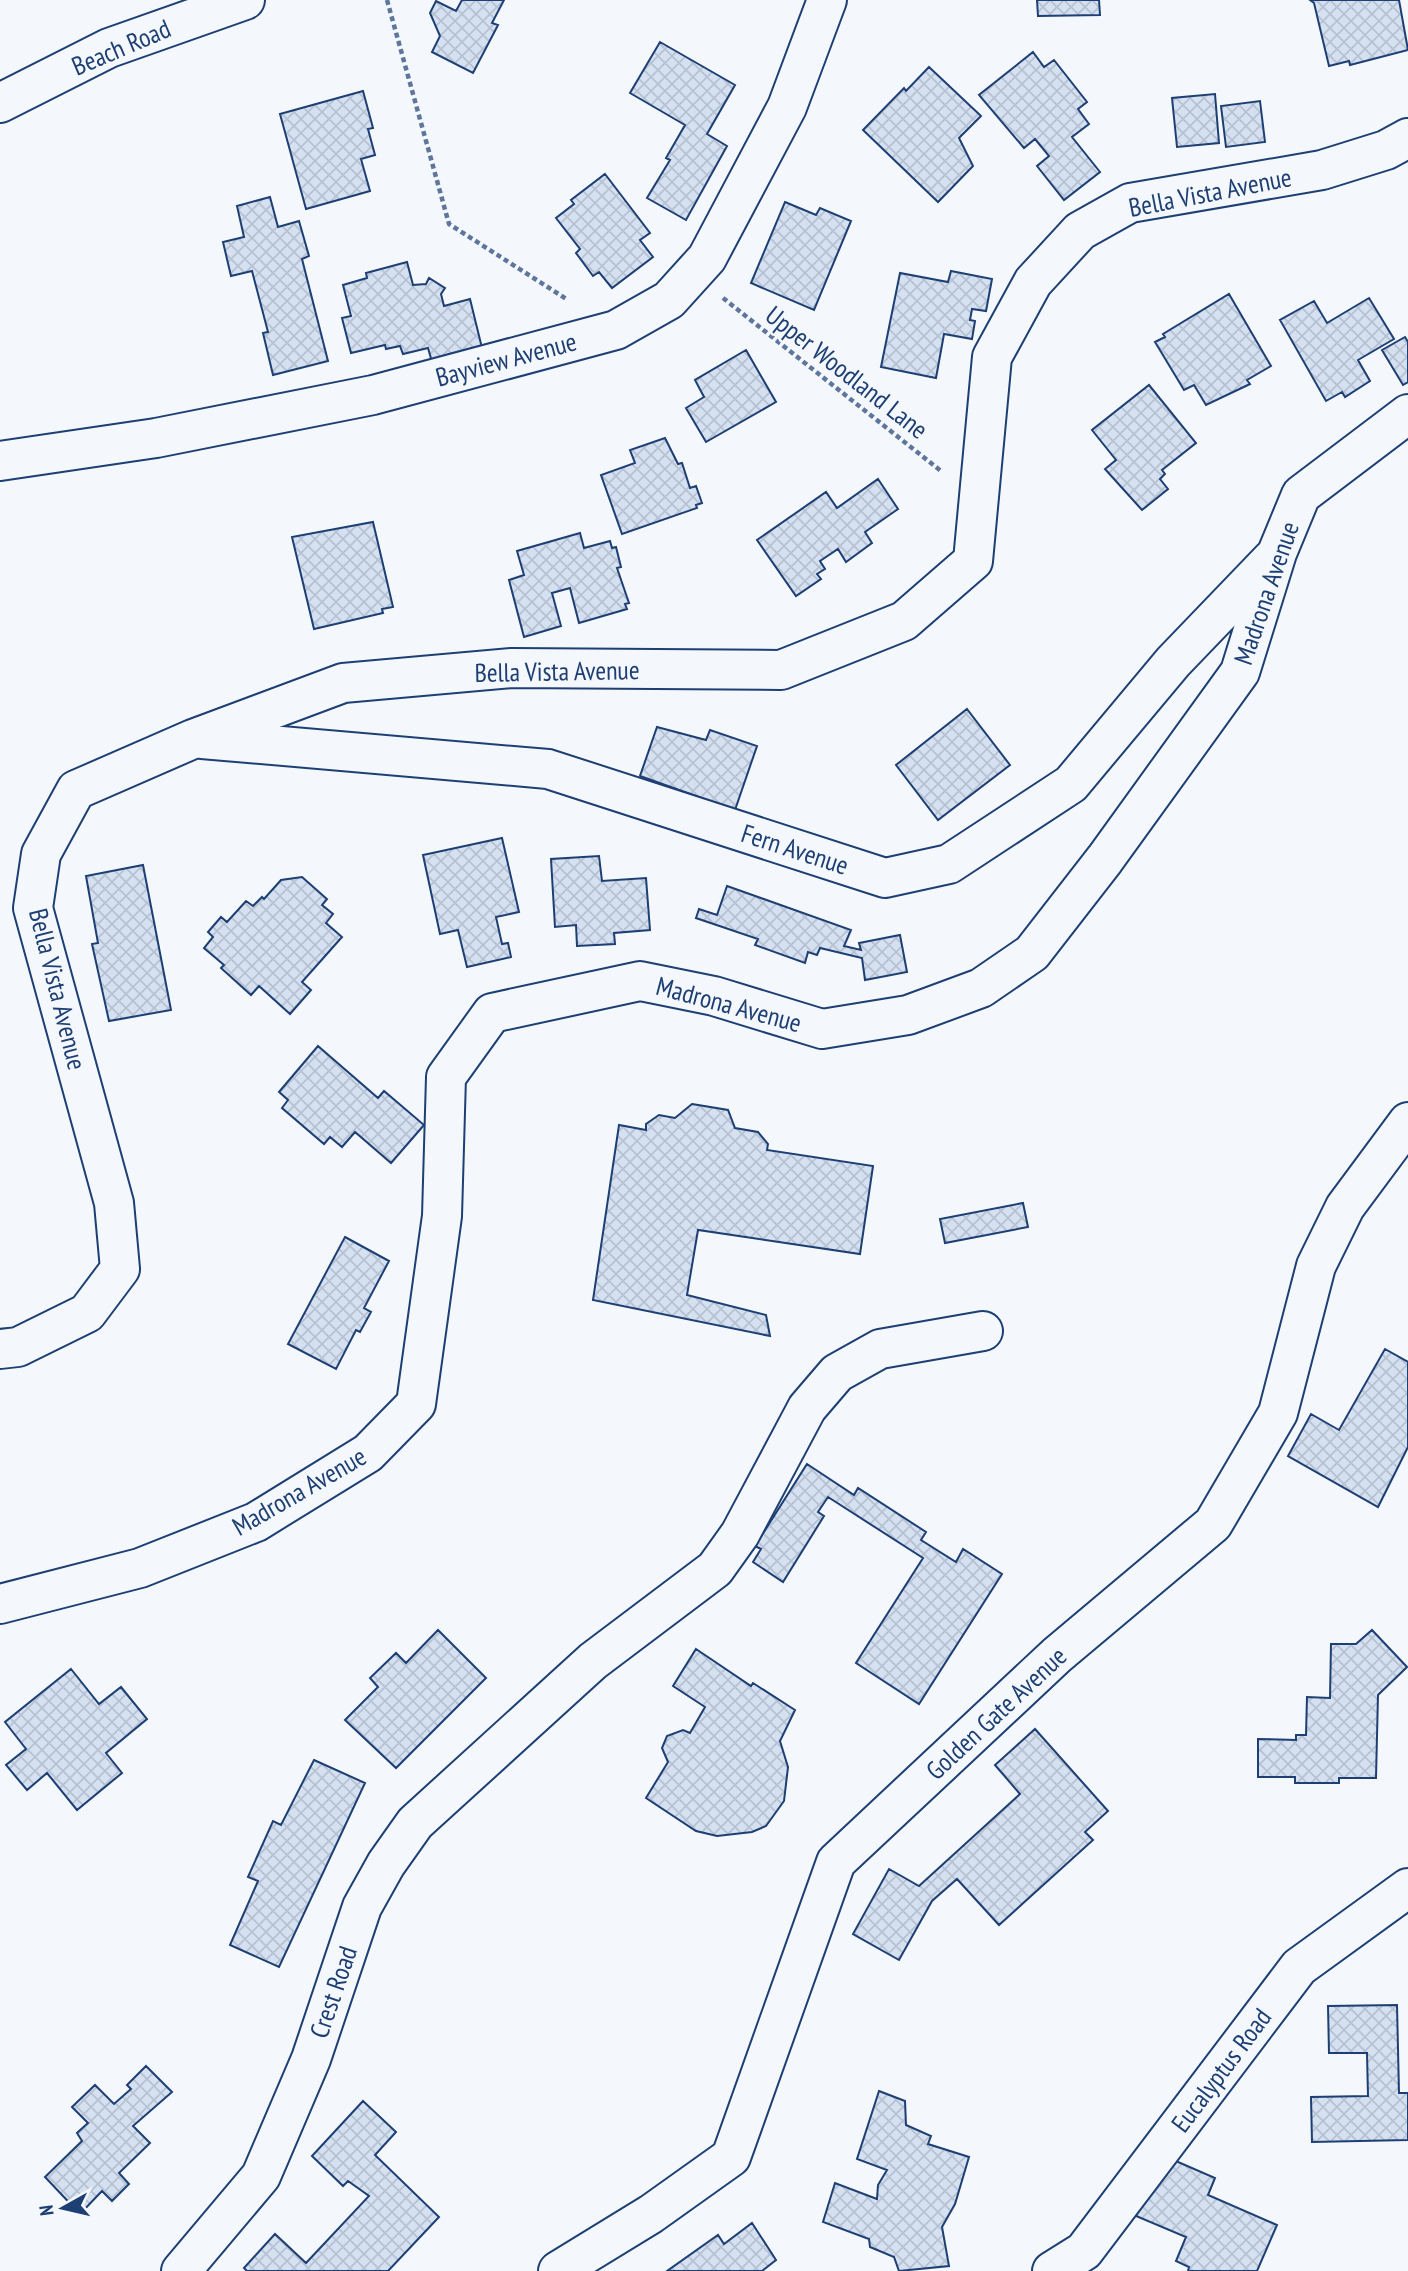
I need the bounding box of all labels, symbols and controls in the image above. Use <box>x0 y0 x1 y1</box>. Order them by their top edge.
street label: Beach Road <box>67 12 175 82</box>
street label: Bella Vista Avenue <box>1126 160 1294 224</box>
street label: Upper Woodland Lane <box>759 298 935 446</box>
street label: Bayview Avenue <box>432 324 580 394</box>
street label: Madrona Avenue <box>1226 517 1306 669</box>
street label: Bella Vista Avenue <box>474 653 640 689</box>
street label: Fern Avenue <box>737 816 853 882</box>
street label: Bella Vista Avenue <box>22 905 94 1073</box>
street label: Madrona Avenue <box>653 969 805 1039</box>
street label: Madrona Avenue <box>226 1439 372 1543</box>
street label: Golden Gate Avenue <box>919 1639 1073 1787</box>
street label: Crest Road <box>302 1942 364 2042</box>
street label: Eucalyptus Road <box>1164 2002 1278 2138</box>
north arrow <box>28 2173 98 2243</box>
text: N <box>34 2204 59 2217</box>

